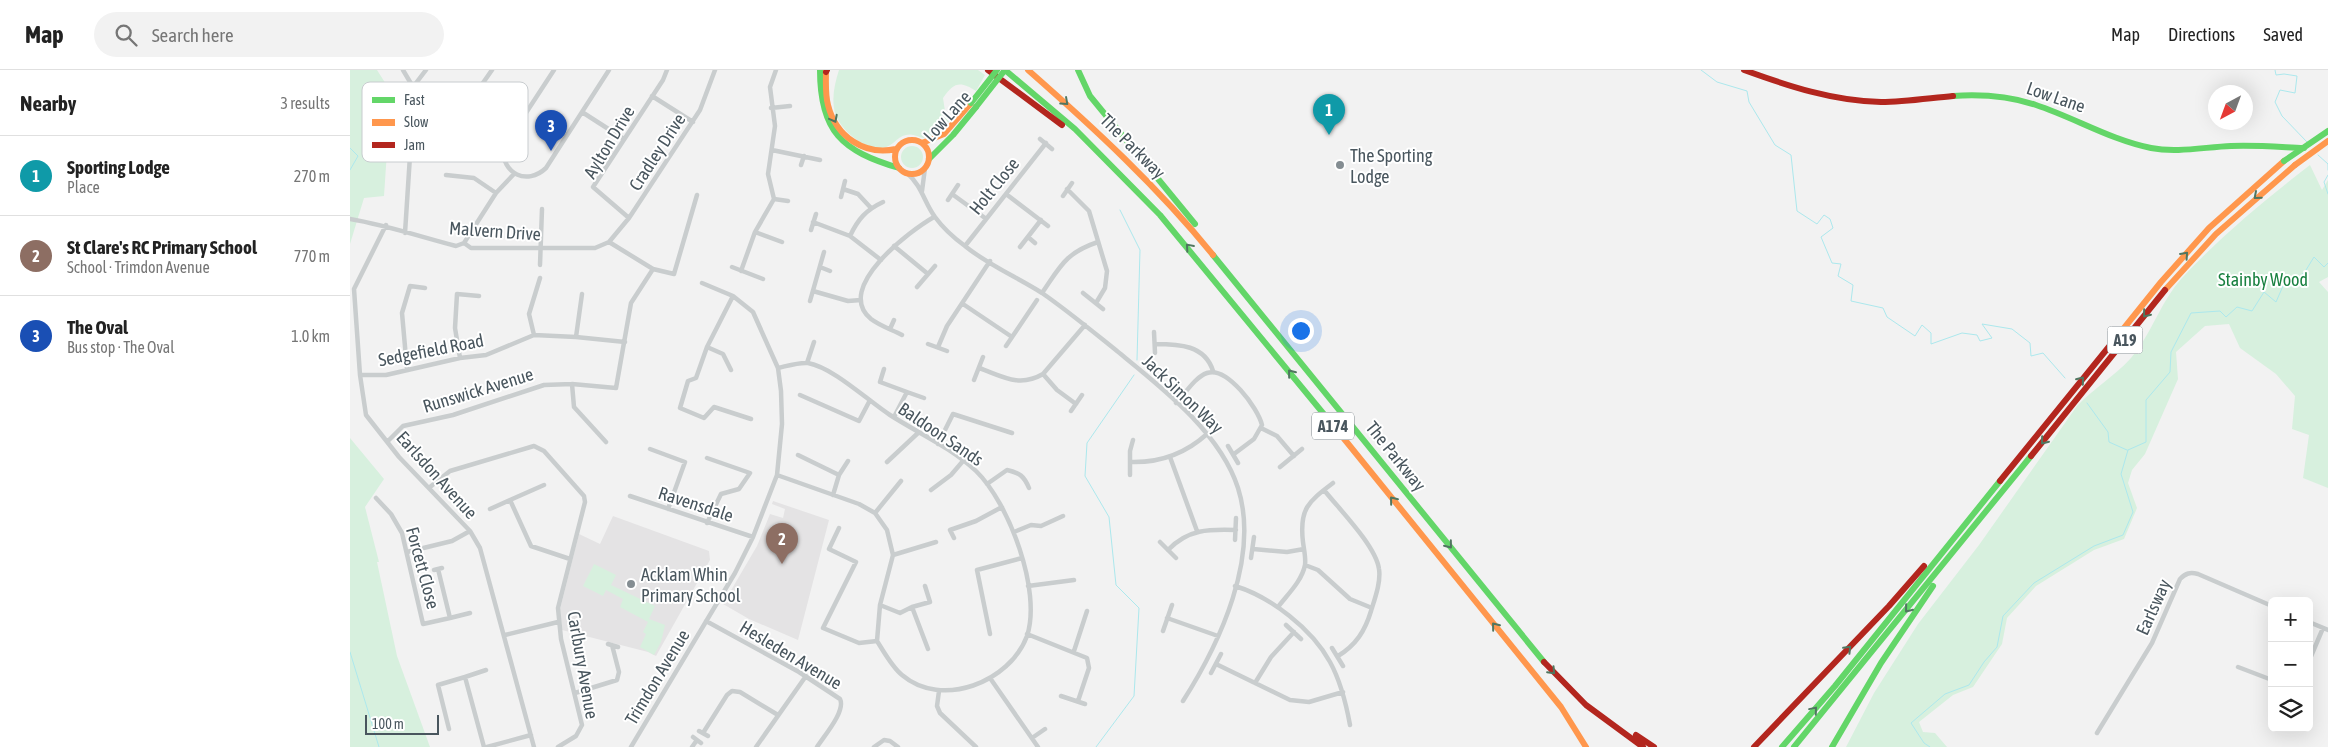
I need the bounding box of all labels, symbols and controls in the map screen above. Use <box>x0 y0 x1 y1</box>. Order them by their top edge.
search box <box>94 12 444 57</box>
text: Map <box>25 21 64 48</box>
icon: search <box>112 21 140 49</box>
text: Search here <box>152 24 234 46</box>
text: Map <box>2111 24 2140 45</box>
text: Directions <box>2168 24 2235 45</box>
text: Saved <box>2263 24 2303 45</box>
street label: Low Lane <box>2024 77 2088 117</box>
legend <box>362 82 528 162</box>
north arrow <box>2208 85 2253 130</box>
street label: Low Lane <box>919 86 975 146</box>
text: Nearby <box>20 91 76 115</box>
text: Fast <box>404 92 425 108</box>
text: 3 results <box>280 94 330 112</box>
pin: 1 <box>1313 94 1345 135</box>
one-way arrow <box>1060 96 1069 105</box>
street label: Aylton Drive <box>579 102 639 182</box>
street label: The Parkway <box>1096 109 1170 183</box>
pin: 3 <box>535 110 567 151</box>
street label: Cradley Drive <box>624 110 690 194</box>
text: Slow <box>404 114 429 130</box>
one-way arrow <box>828 114 838 123</box>
text: Jam <box>404 137 425 153</box>
place label: The Sporting Lodge <box>1350 145 1433 187</box>
street label: Holt Close <box>965 153 1023 219</box>
text: Sporting Lodge <box>67 156 170 178</box>
marker: The Sporting Lodge <box>1334 159 1346 171</box>
text: 1 <box>32 167 40 185</box>
text: 270 m <box>294 167 330 185</box>
text: Place <box>67 178 100 196</box>
one-way arrow <box>2254 191 2263 200</box>
street label: Malvern Drive <box>448 217 542 245</box>
text: St Clare's RC Primary School <box>67 236 257 258</box>
one-way arrow <box>1186 244 1194 253</box>
text: 2 <box>32 247 40 265</box>
text: 770 m <box>294 247 330 265</box>
one-way arrow <box>2179 251 2188 260</box>
text: School · Trimdon Avenue <box>67 258 210 276</box>
park label: Stainby Wood <box>2218 269 2308 290</box>
one-way arrow <box>2142 309 2151 318</box>
text: The Oval <box>67 316 128 338</box>
your location <box>1288 318 1314 344</box>
road number: A19 <box>2108 326 2142 354</box>
text: 3 <box>32 327 40 345</box>
text: 1.0 km <box>291 327 330 345</box>
street label: Sedgefield Road <box>376 329 486 371</box>
text: Bus stop · The Oval <box>67 338 175 356</box>
street label: Jack Simon Way <box>1138 350 1228 438</box>
street label: Runswick Avenue <box>420 363 536 417</box>
one-way arrow <box>1287 370 1296 379</box>
one-way arrow <box>2076 377 2084 386</box>
street label: Baldoon Sands <box>895 398 987 470</box>
road number: A174 <box>1312 412 1354 440</box>
street label: The Parkway <box>1362 417 1430 495</box>
street label: Earlsdon Avenue <box>392 427 482 523</box>
one-way arrow <box>2041 435 2049 444</box>
street label: Ravensdale <box>656 482 736 526</box>
one-way arrow <box>1390 497 1398 506</box>
pin: 2 <box>766 523 798 564</box>
street label: Forcett Close <box>402 525 444 611</box>
one-way arrow <box>1444 539 1452 548</box>
place label: Acklam Whin Primary School <box>641 564 741 606</box>
street label: Earlsway <box>2131 576 2175 638</box>
marker: Acklam Whin Primary School <box>625 578 637 590</box>
map controls <box>2268 597 2313 732</box>
button: + <box>2268 597 2313 642</box>
one-way arrow <box>1906 603 1914 612</box>
street label: Carlbury Avenue <box>563 610 603 720</box>
street label: Hesleden Avenue <box>736 616 846 694</box>
one-way arrow <box>1492 623 1500 632</box>
street label: Trimdon Avenue <box>620 626 694 728</box>
button: − <box>2268 642 2313 687</box>
one-way arrow <box>1842 646 1851 655</box>
one-way arrow <box>1546 666 1555 675</box>
button: layers <box>2268 687 2313 732</box>
one-way arrow <box>1808 707 1817 716</box>
scale bar <box>365 712 439 735</box>
text: 100 m <box>372 716 404 732</box>

